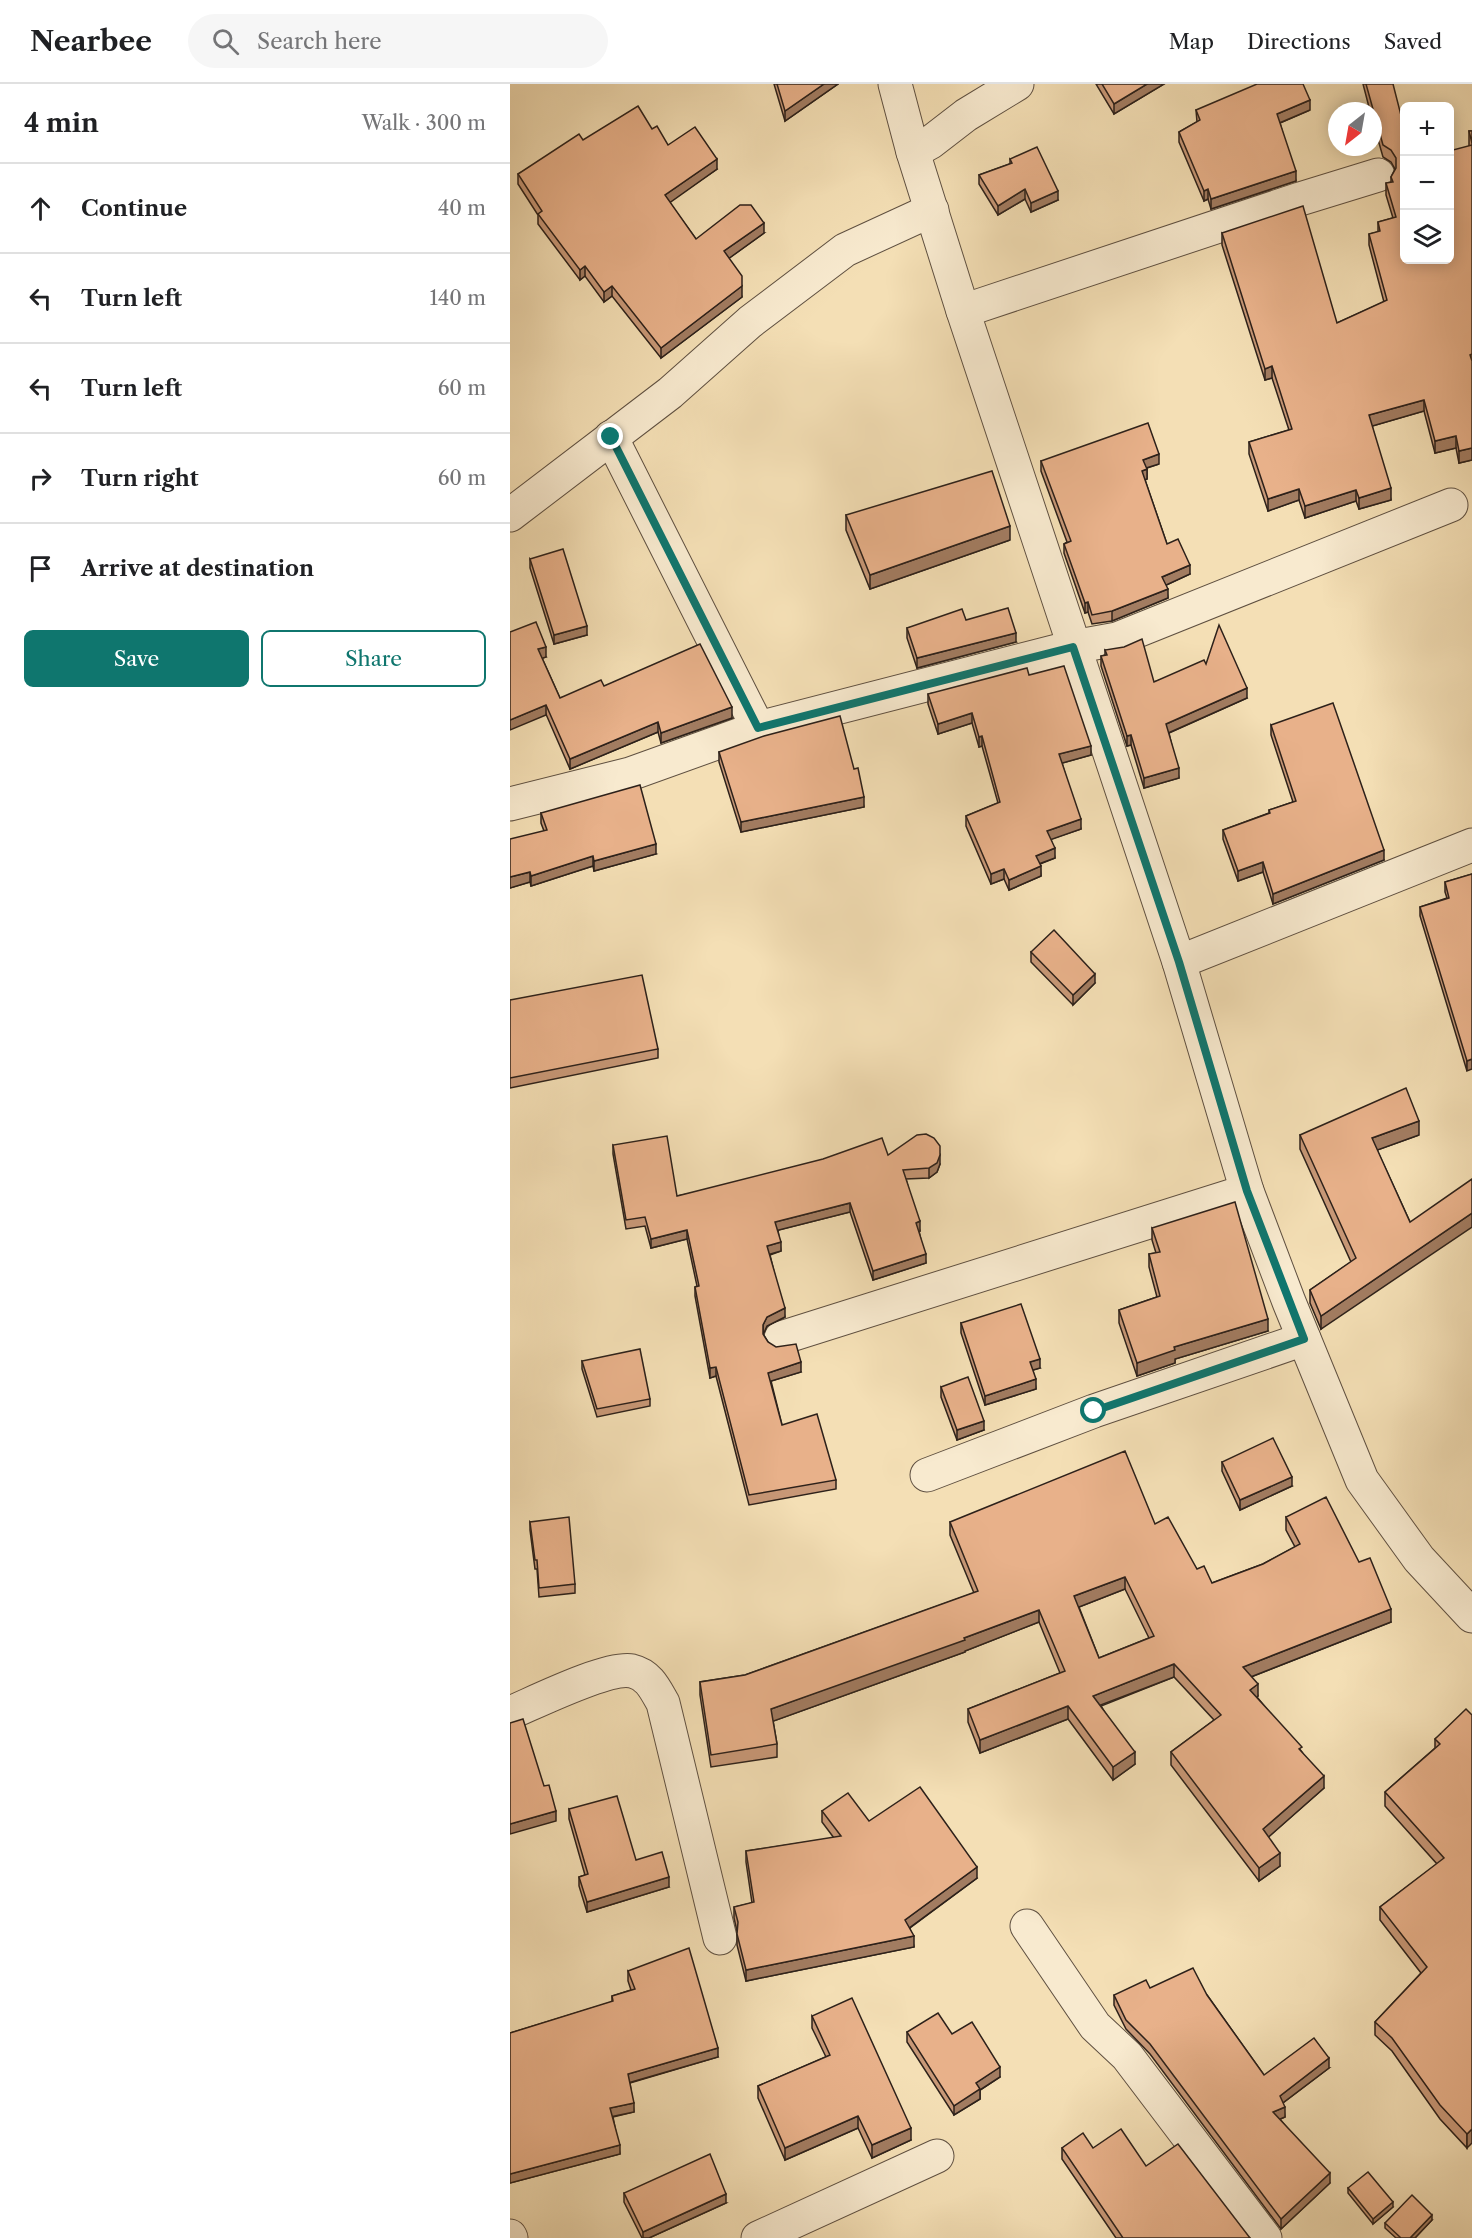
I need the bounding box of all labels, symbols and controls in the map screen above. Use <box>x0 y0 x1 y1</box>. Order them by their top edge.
search box <box>188 14 608 68</box>
text: Nearbee <box>30 24 152 58</box>
icon: search <box>209 25 242 58</box>
text: Search here <box>257 28 382 55</box>
text: Map <box>1169 29 1214 54</box>
text: Directions <box>1247 29 1351 54</box>
text: Saved <box>1384 29 1442 54</box>
north arrow <box>1328 102 1382 156</box>
map controls <box>1400 102 1454 264</box>
button: + <box>1400 102 1454 156</box>
text: 4 min <box>24 107 99 139</box>
text: Walk · 300 m <box>362 111 486 135</box>
button: − <box>1400 156 1454 210</box>
icon: ahead <box>24 192 57 225</box>
text: Continue <box>81 195 187 222</box>
text: 40 m <box>438 196 486 220</box>
button: layers <box>1400 210 1454 264</box>
icon: left <box>24 282 57 315</box>
text: Turn left <box>81 285 182 312</box>
text: 140 m <box>429 286 486 310</box>
icon: left <box>24 372 57 405</box>
text: Turn left <box>81 375 182 402</box>
text: 60 m <box>438 376 486 400</box>
route end <box>597 423 623 449</box>
icon: right <box>24 462 57 495</box>
text: Turn right <box>81 465 199 492</box>
text: 60 m <box>438 466 486 490</box>
icon: arrive <box>24 552 57 585</box>
text: Arrive at destination <box>81 555 314 582</box>
button: Save <box>24 630 249 687</box>
button: Share <box>261 630 486 687</box>
route start <box>1080 1397 1106 1423</box>

